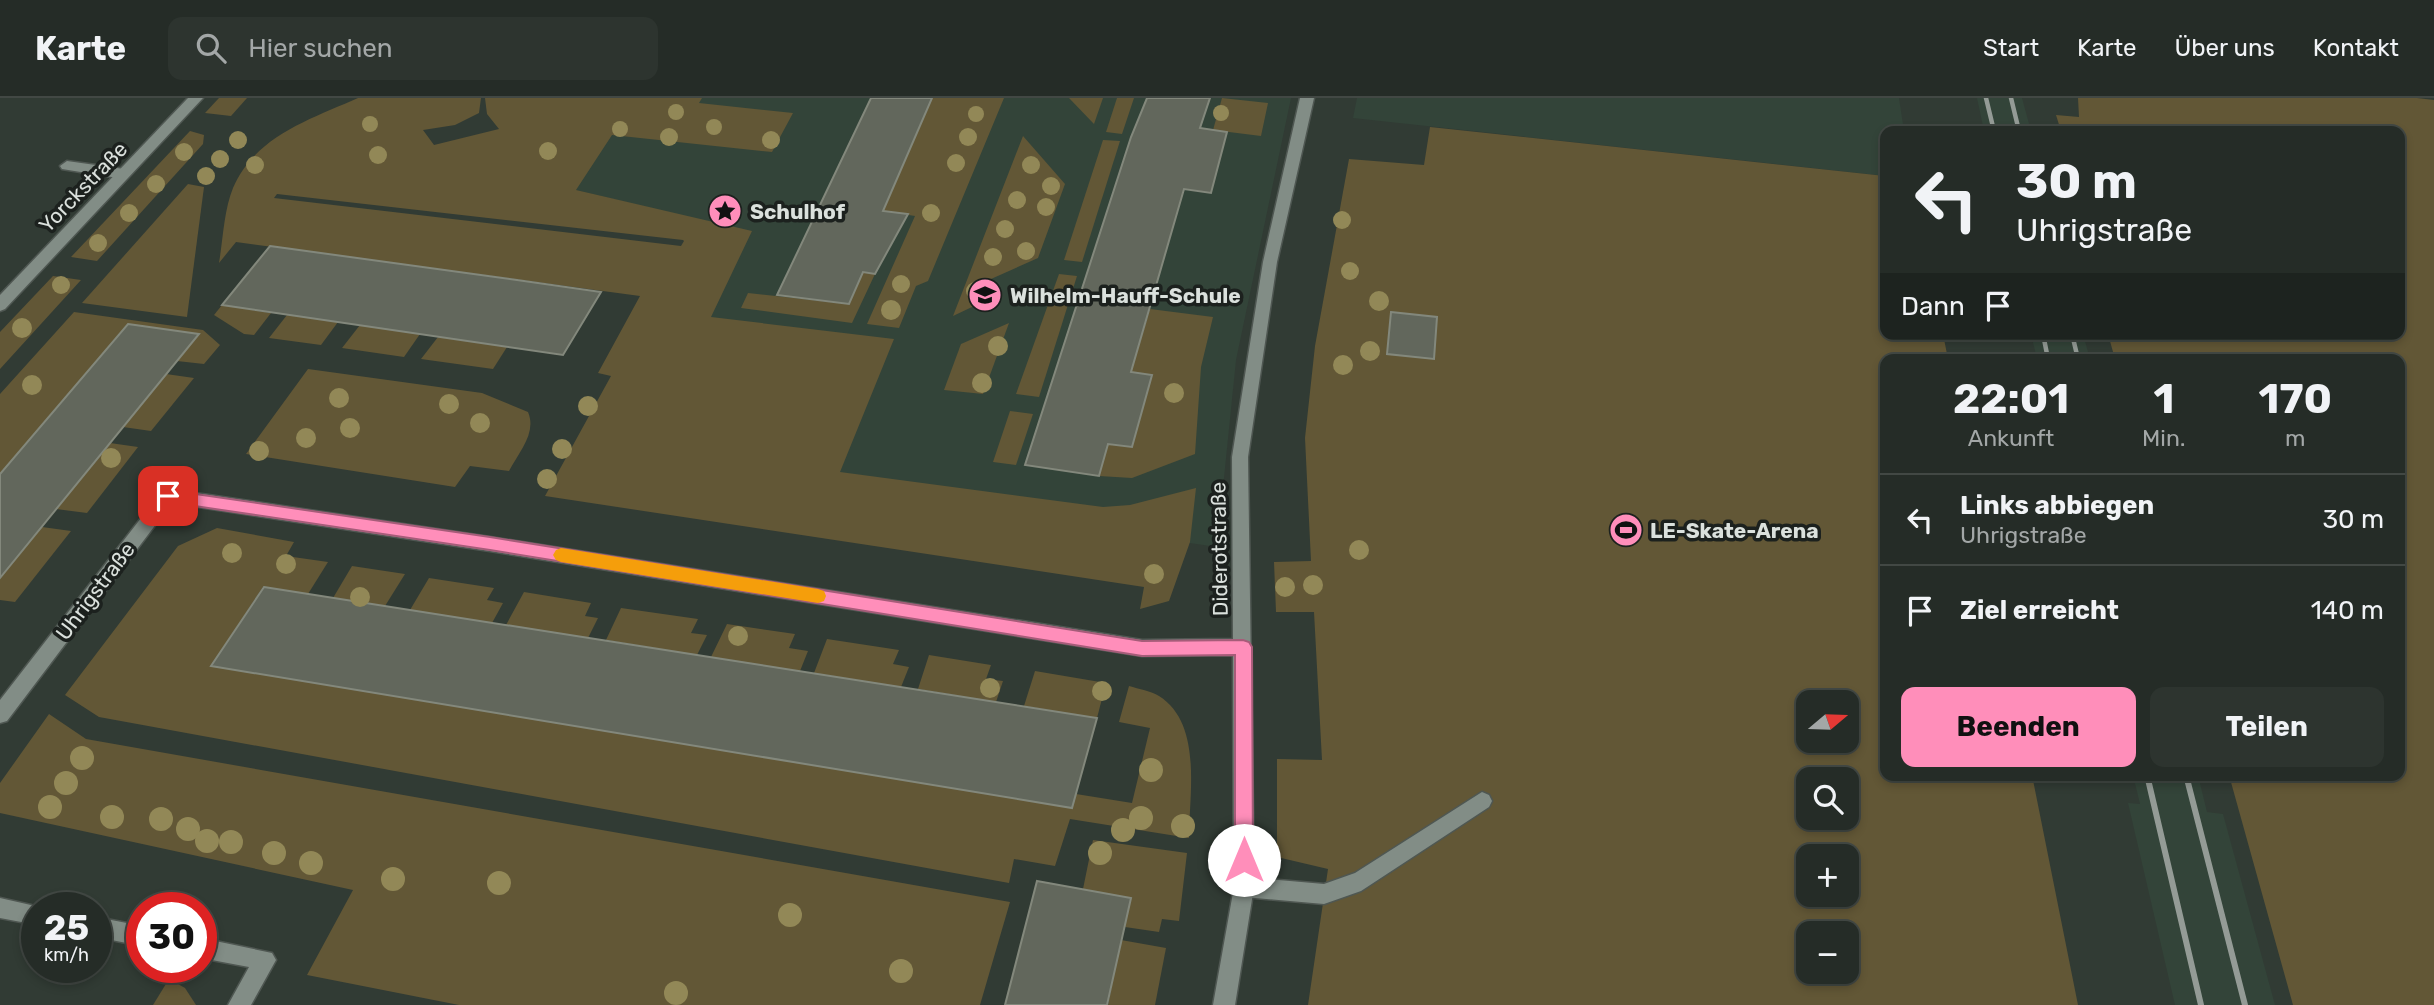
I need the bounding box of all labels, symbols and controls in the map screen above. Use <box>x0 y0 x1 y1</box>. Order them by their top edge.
search box <box>168 17 658 80</box>
text: Karte <box>35 29 126 68</box>
icon: search <box>192 29 230 67</box>
text: Hier suchen <box>248 33 393 64</box>
text: Start <box>1983 34 2039 62</box>
text: Karte <box>2077 34 2137 62</box>
text: Über uns <box>2175 34 2275 62</box>
text: Kontakt <box>2313 34 2399 62</box>
street label: Yorckstraße <box>34 136 132 238</box>
text: 30 m <box>2016 152 2137 210</box>
icon: left <box>1901 154 1992 245</box>
place icon: Schulhof <box>706 192 744 230</box>
place label: Schulhof <box>750 199 846 224</box>
text: Uhrigstraße <box>2016 211 2192 249</box>
school or university icon: Wilhelm-Hauff-Schule <box>966 276 1004 314</box>
place label: Wilhelm-Hauff-Schule <box>1010 283 1241 308</box>
icon: arrive <box>1979 287 2017 325</box>
text: Dann <box>1901 291 1965 322</box>
text: 22:01 <box>1953 374 2069 424</box>
text: 1 <box>2153 374 2174 424</box>
text: 170 <box>2259 374 2332 424</box>
text: Ankunft <box>1968 424 2054 452</box>
text: Min. <box>2142 424 2186 452</box>
text: m <box>2285 424 2306 452</box>
pin <box>138 466 198 526</box>
icon: arrive <box>149 477 187 515</box>
street label: Diderotstraße <box>1205 482 1233 616</box>
text: Links abbiegen <box>1960 490 2154 521</box>
icon: left <box>1901 501 1939 539</box>
text: 30 m <box>2322 504 2384 535</box>
sports icon: LE-Skate-Arena <box>1607 511 1645 549</box>
place label: LE-Skate-Arena <box>1650 518 1819 543</box>
text: Uhrigstraße <box>1960 521 2087 549</box>
street label: Uhrigstraße <box>50 537 140 645</box>
icon: arrive <box>1901 592 1939 630</box>
text: Ziel erreicht <box>1960 595 2119 626</box>
text: 140 m <box>2311 595 2384 626</box>
button: Beenden <box>1901 687 2136 767</box>
button: Teilen <box>2150 687 2384 767</box>
north arrow <box>1796 690 1858 752</box>
map controls <box>1796 690 1859 984</box>
button: search <box>1796 767 1859 830</box>
position arrow <box>1207 823 1281 897</box>
button: + <box>1796 844 1859 907</box>
speed limit sign: 30 <box>126 892 217 983</box>
text: 25 <box>44 907 89 949</box>
button: − <box>1796 921 1859 984</box>
text: km/h <box>44 944 89 966</box>

